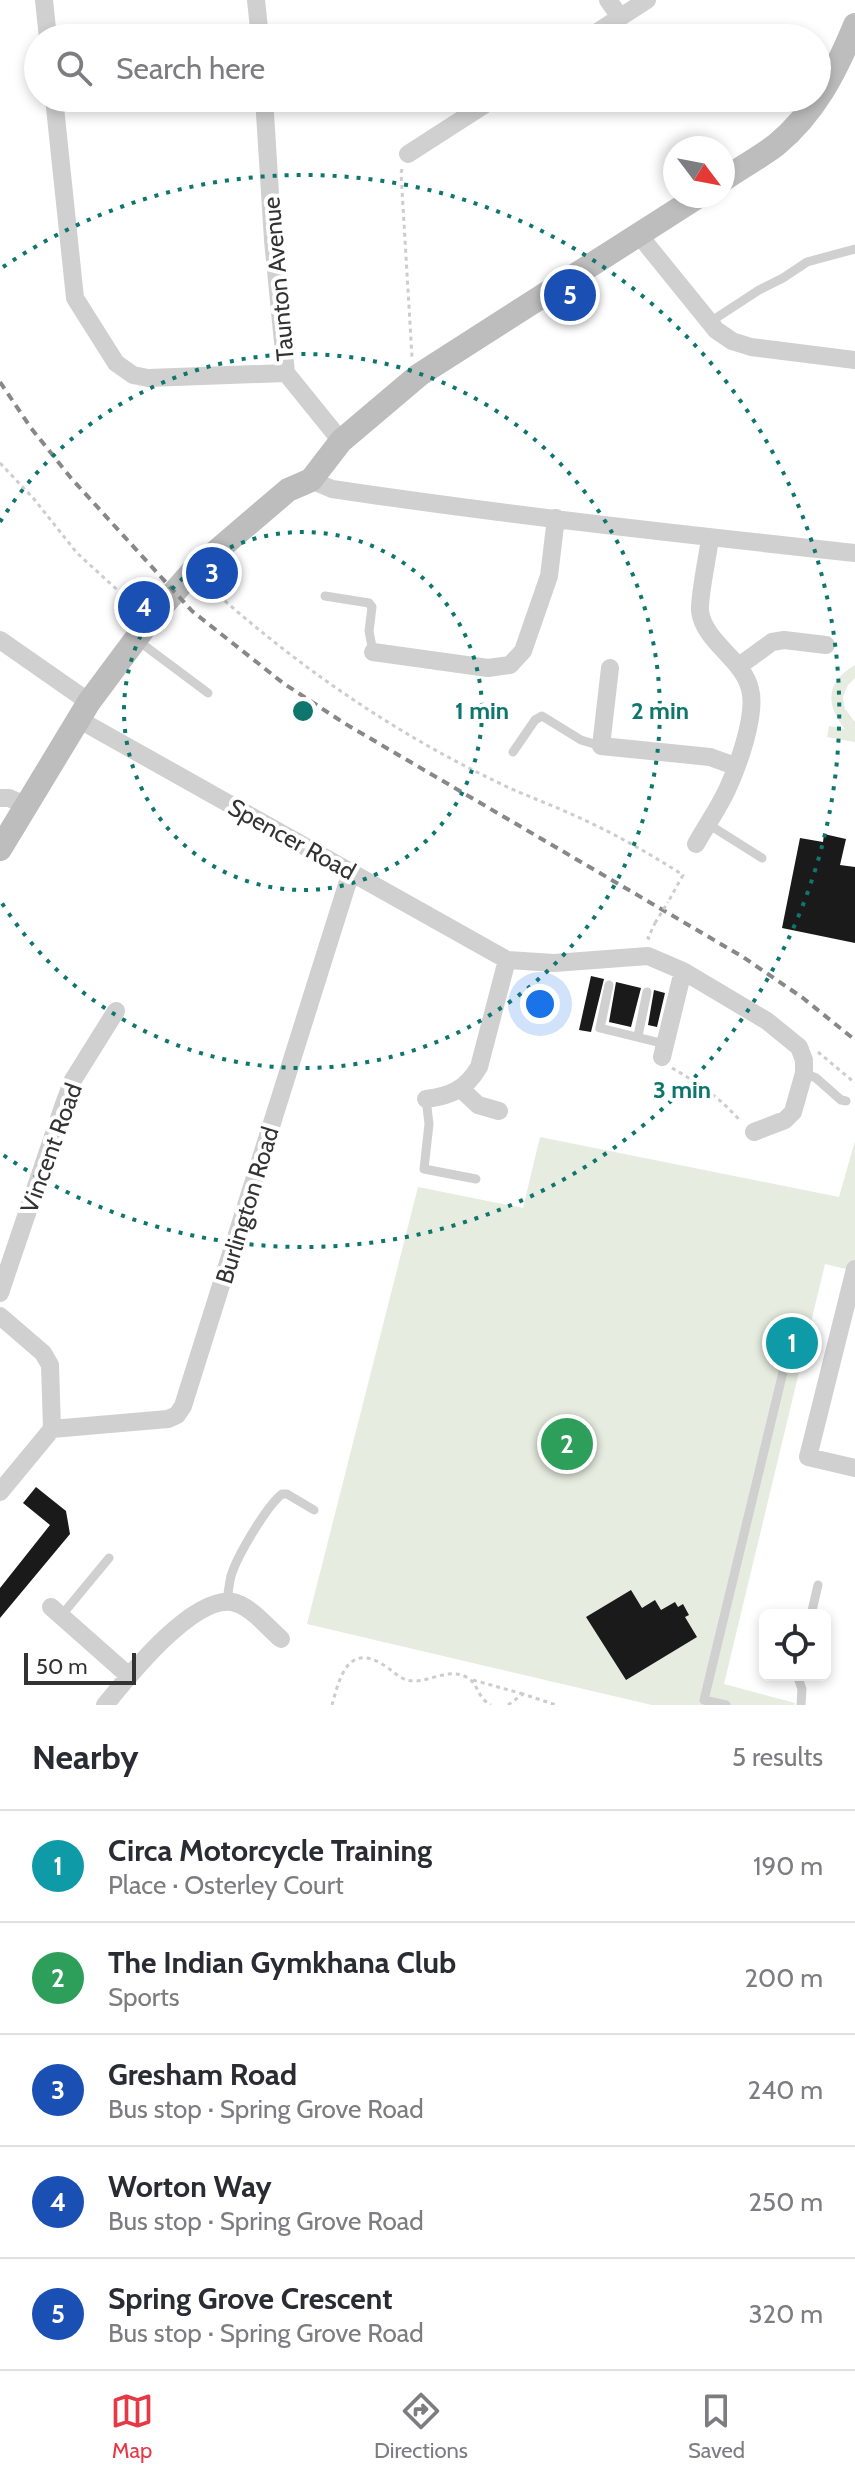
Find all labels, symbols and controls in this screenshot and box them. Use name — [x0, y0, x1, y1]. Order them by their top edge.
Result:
search box — [24, 24, 831, 112]
icon: search — [52, 46, 96, 90]
text: Search here — [116, 50, 265, 87]
north arrow — [663, 136, 735, 208]
street label: Taunton Avenue — [256, 196, 300, 362]
pin: 5 — [544, 265, 596, 325]
pin: 3 — [186, 543, 238, 603]
pin: 4 — [118, 577, 170, 637]
text: 1 min — [455, 696, 509, 725]
text: 2 min — [631, 696, 689, 725]
centre of rings — [289, 697, 317, 725]
street label: Spencer Road — [223, 792, 361, 886]
your location — [520, 984, 560, 1024]
text: 3 min — [653, 1075, 711, 1104]
street label: Vincent Road — [14, 1079, 88, 1217]
street label: Burlington Road — [209, 1123, 285, 1287]
pin: 1 — [766, 1313, 818, 1373]
pin: 2 — [541, 1414, 593, 1474]
map controls — [759, 1609, 831, 1681]
button: locate — [759, 1609, 831, 1681]
scale bar — [24, 1649, 136, 1685]
text: 50 m — [36, 1653, 88, 1680]
text: Nearby — [32, 1736, 139, 1778]
text: 5 results — [732, 1741, 823, 1773]
text: Circa Motorcycle Training — [108, 1832, 432, 1869]
text: 1 — [53, 1850, 63, 1882]
text: 190 m — [753, 1850, 823, 1882]
text: Place · Osterley Court — [108, 1869, 344, 1901]
text: The Indian Gymkhana Club — [108, 1944, 456, 1981]
text: 2 — [51, 1962, 65, 1994]
text: 200 m — [744, 1962, 823, 1994]
text: Sports — [108, 1981, 180, 2013]
text: Gresham Road — [108, 2056, 297, 2093]
text: 3 — [51, 2074, 65, 2106]
text: 240 m — [748, 2074, 823, 2106]
text: Bus stop · Spring Grove Road — [108, 2093, 424, 2125]
text: Worton Way — [108, 2168, 272, 2205]
text: 4 — [50, 2186, 66, 2218]
text: 250 m — [749, 2186, 823, 2218]
text: Bus stop · Spring Grove Road — [108, 2205, 424, 2237]
text: Spring Grove Crescent — [108, 2280, 393, 2317]
text: 5 — [51, 2298, 65, 2330]
text: 320 m — [749, 2298, 823, 2330]
text: Bus stop · Spring Grove Road — [108, 2317, 424, 2349]
tab: Map — [110, 2389, 154, 2464]
tab: Directions — [374, 2389, 468, 2464]
tab: Saved — [688, 2389, 745, 2464]

